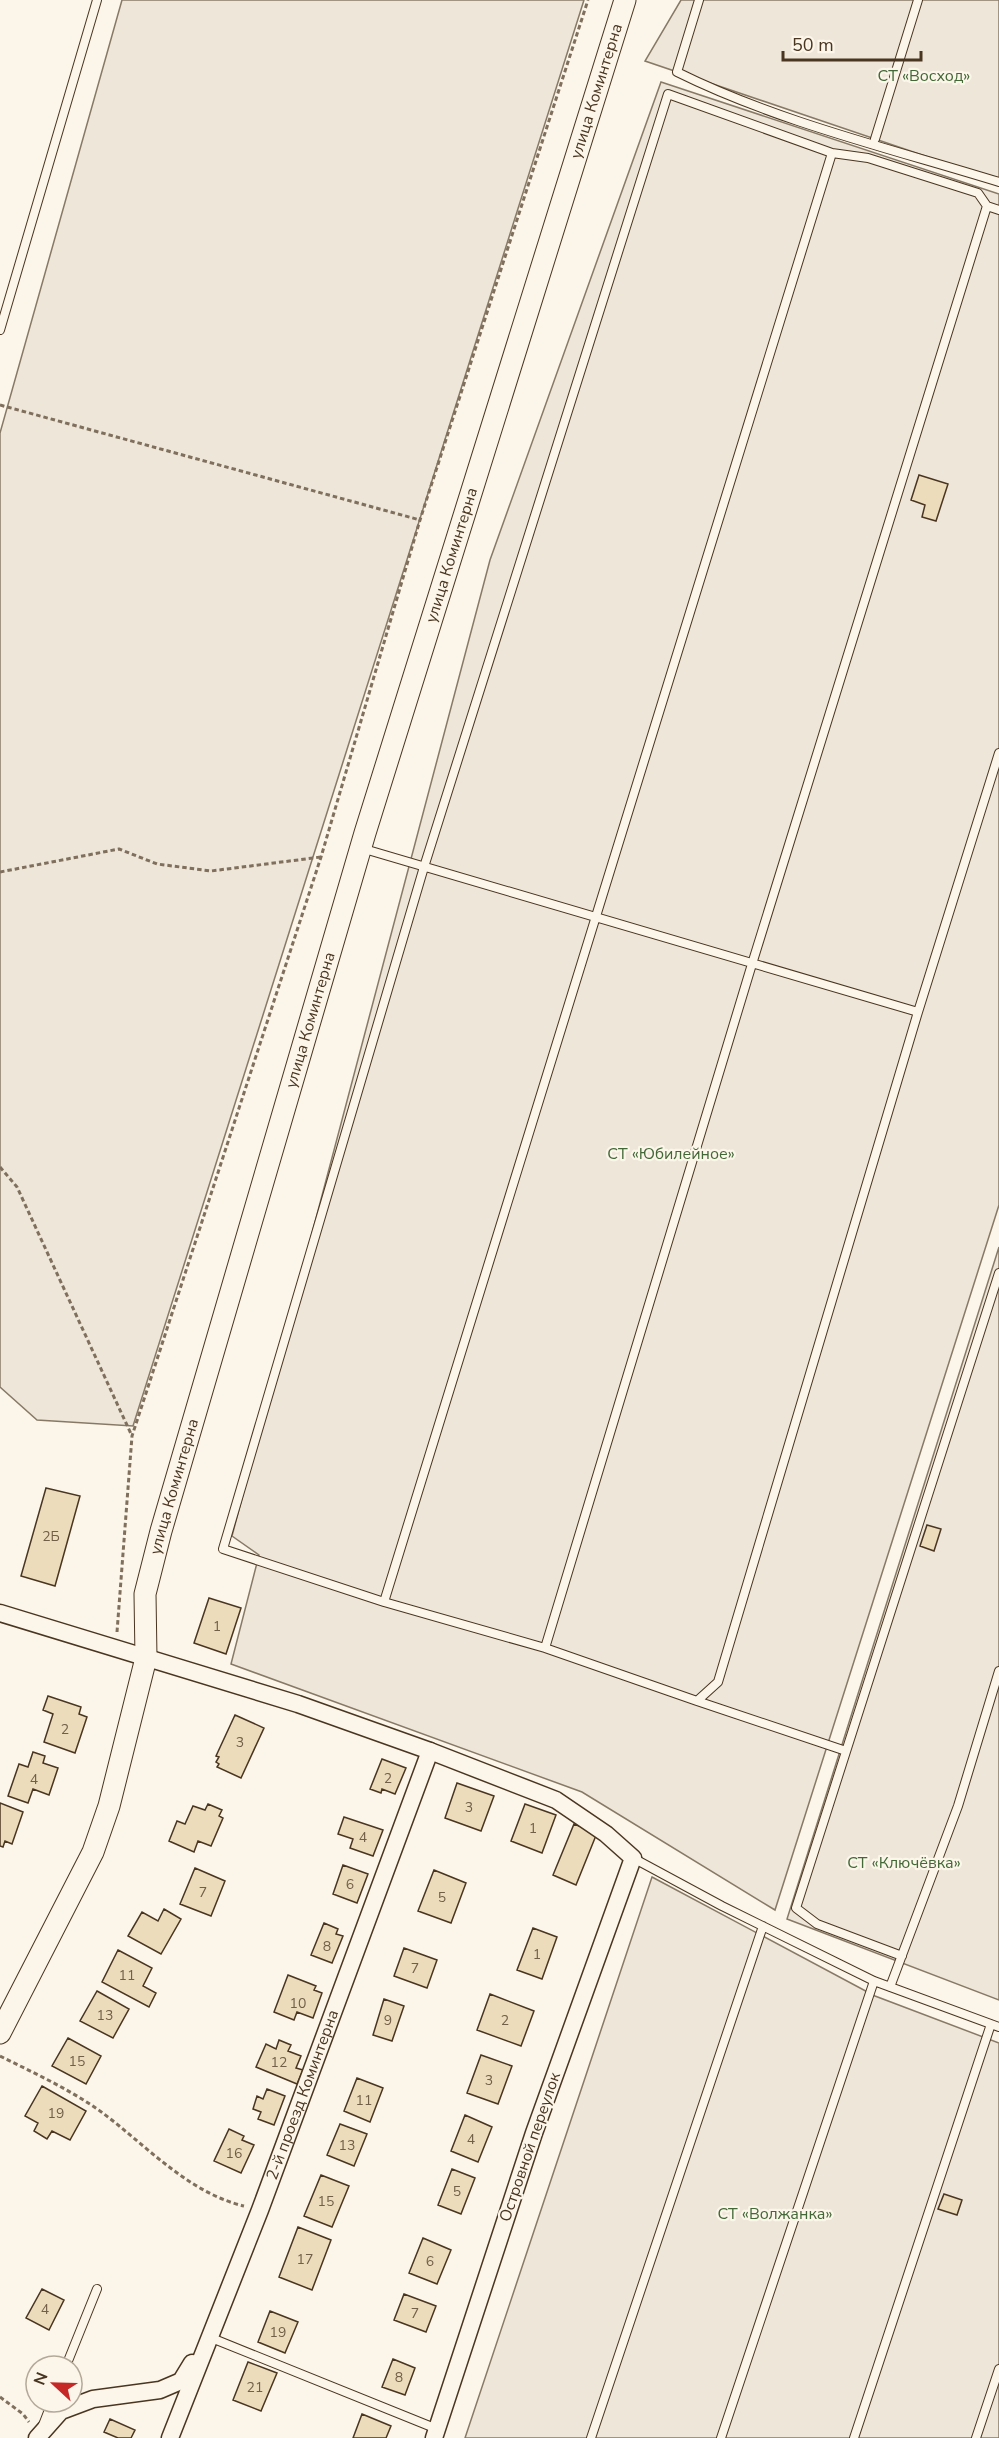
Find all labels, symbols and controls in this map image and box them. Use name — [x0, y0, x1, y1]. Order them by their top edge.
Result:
street label: улица Коминтерна — [565, 21, 628, 162]
scale bar — [783, 24, 921, 62]
text: 50 m — [792, 33, 834, 57]
park label: СТ «Восход» — [878, 65, 970, 87]
street label: улица Коминтерна — [420, 485, 483, 626]
street label: улица Коминтерна — [280, 950, 341, 1091]
park label: СТ «Юбилейное» — [607, 1143, 735, 1165]
street label: улица Коминтерна — [144, 1416, 204, 1557]
house number: 2Б — [42, 1527, 60, 1546]
house number: 1 — [213, 1617, 221, 1636]
house number: 2 — [61, 1720, 69, 1739]
house number: 3 — [236, 1733, 244, 1752]
house number: 2 — [384, 1769, 392, 1788]
house number: 4 — [30, 1770, 38, 1789]
house number: 3 — [465, 1798, 473, 1817]
house number: 1 — [529, 1819, 537, 1838]
house number: 4 — [359, 1828, 367, 1847]
park label: СТ «Ключёвка» — [847, 1852, 961, 1874]
house number: 6 — [346, 1875, 354, 1894]
house number: 7 — [199, 1883, 207, 1902]
house number: 5 — [438, 1888, 446, 1907]
house number: 8 — [323, 1937, 331, 1956]
house number: 1 — [533, 1945, 541, 1964]
house number: 7 — [411, 1959, 419, 1978]
house number: 11 — [119, 1966, 135, 1985]
house number: 10 — [290, 1994, 306, 2013]
house number: 13 — [97, 2006, 113, 2025]
street label: 2-й проезд Коминтерна — [261, 2007, 344, 2183]
house number: 9 — [384, 2011, 392, 2030]
house number: 2 — [501, 2011, 509, 2030]
house number: 15 — [69, 2052, 85, 2071]
house number: 12 — [271, 2053, 287, 2072]
street label: Островной переулок — [494, 2069, 566, 2225]
house number: 3 — [485, 2071, 493, 2090]
house number: 11 — [356, 2091, 372, 2110]
house number: 19 — [48, 2104, 64, 2123]
house number: 4 — [467, 2130, 475, 2149]
house number: 13 — [339, 2136, 355, 2155]
house number: 16 — [226, 2144, 242, 2163]
house number: 5 — [453, 2182, 461, 2201]
house number: 15 — [318, 2192, 334, 2211]
park label: СТ «Волжанка» — [718, 2203, 832, 2225]
house number: 17 — [297, 2250, 313, 2269]
house number: 6 — [426, 2252, 434, 2271]
house number: 4 — [41, 2300, 49, 2319]
house number: 7 — [411, 2304, 419, 2323]
house number: 19 — [270, 2323, 286, 2342]
north arrow — [24, 2354, 84, 2414]
house number: 8 — [395, 2368, 403, 2387]
text: N — [29, 2369, 53, 2388]
house number: 21 — [247, 2378, 263, 2397]

